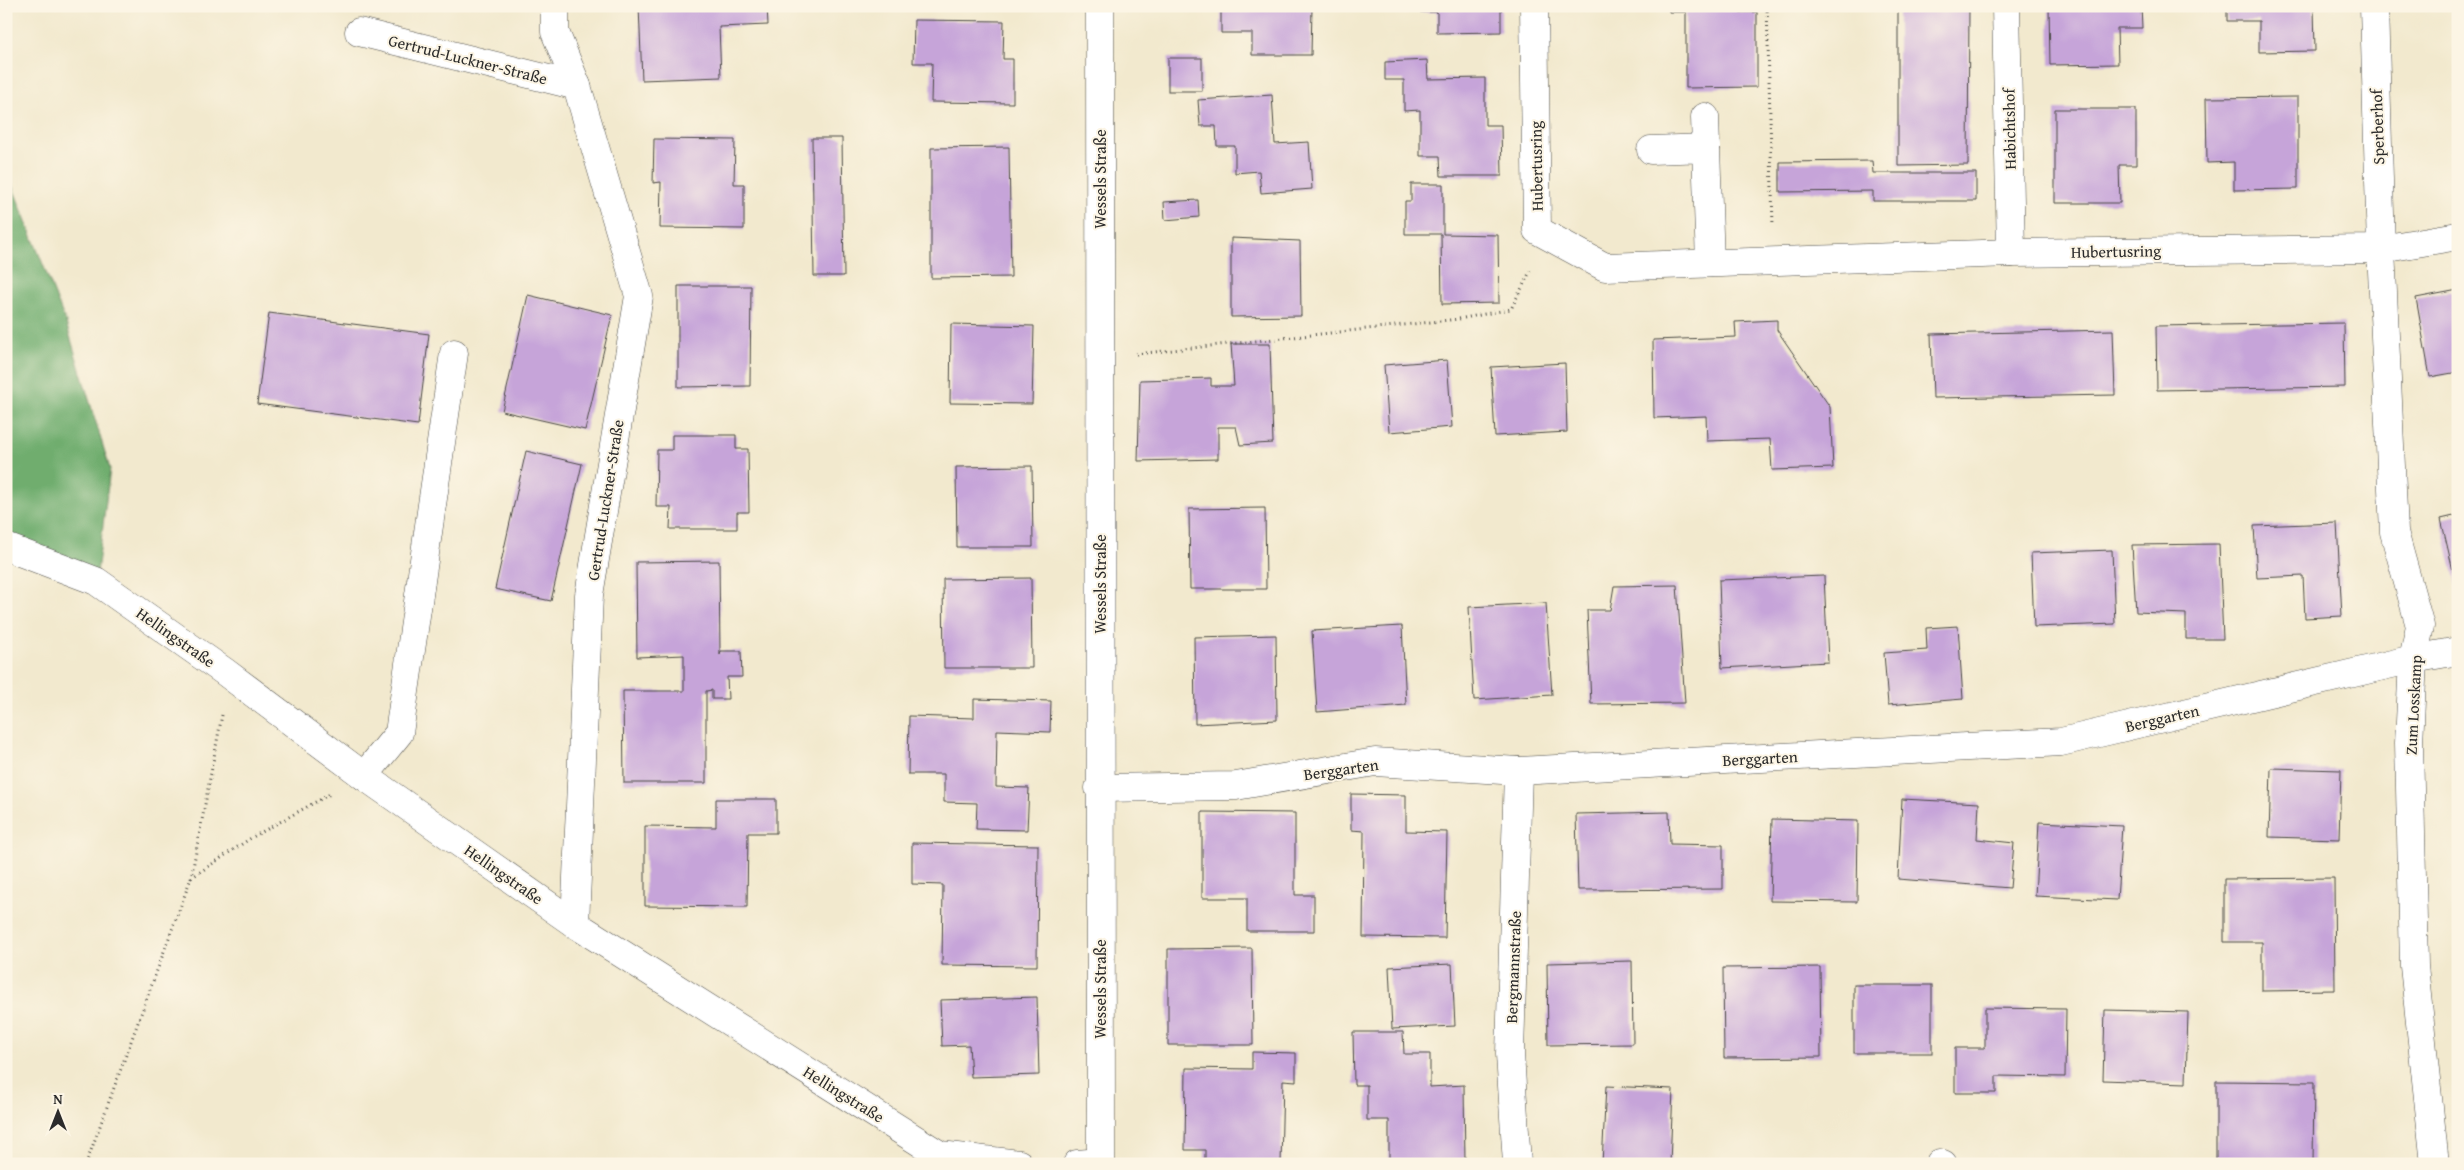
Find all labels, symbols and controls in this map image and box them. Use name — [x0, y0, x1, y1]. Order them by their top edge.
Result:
street label: Gertrud-Luckner-Straße — [386, 28, 550, 90]
street label: Habichtshof — [1996, 86, 2022, 170]
street label: Sperberhof — [2364, 87, 2390, 165]
street label: Hubertusring — [1523, 121, 1549, 211]
street label: Wessels Straße — [1088, 129, 1112, 229]
street label: Hubertusring — [2071, 238, 2161, 264]
street label: Gertrud-Luckner-Straße — [580, 418, 630, 582]
street label: Wessels Straße — [1088, 534, 1112, 634]
street label: Hellingstraße — [132, 601, 220, 673]
street label: Zum Losskamp — [2398, 654, 2428, 755]
street label: Berggarten — [2123, 698, 2201, 738]
street label: Berggarten — [1722, 744, 1798, 772]
street label: Berggarten — [1302, 752, 1380, 786]
street label: Hellingstraße — [460, 838, 548, 910]
street label: Bergmannstraße — [1499, 910, 1527, 1024]
street label: Wessels Straße — [1088, 939, 1112, 1039]
street label: Hellingstraße — [799, 1060, 889, 1128]
north arrow — [32, 1088, 82, 1138]
text: N — [53, 1089, 63, 1109]

